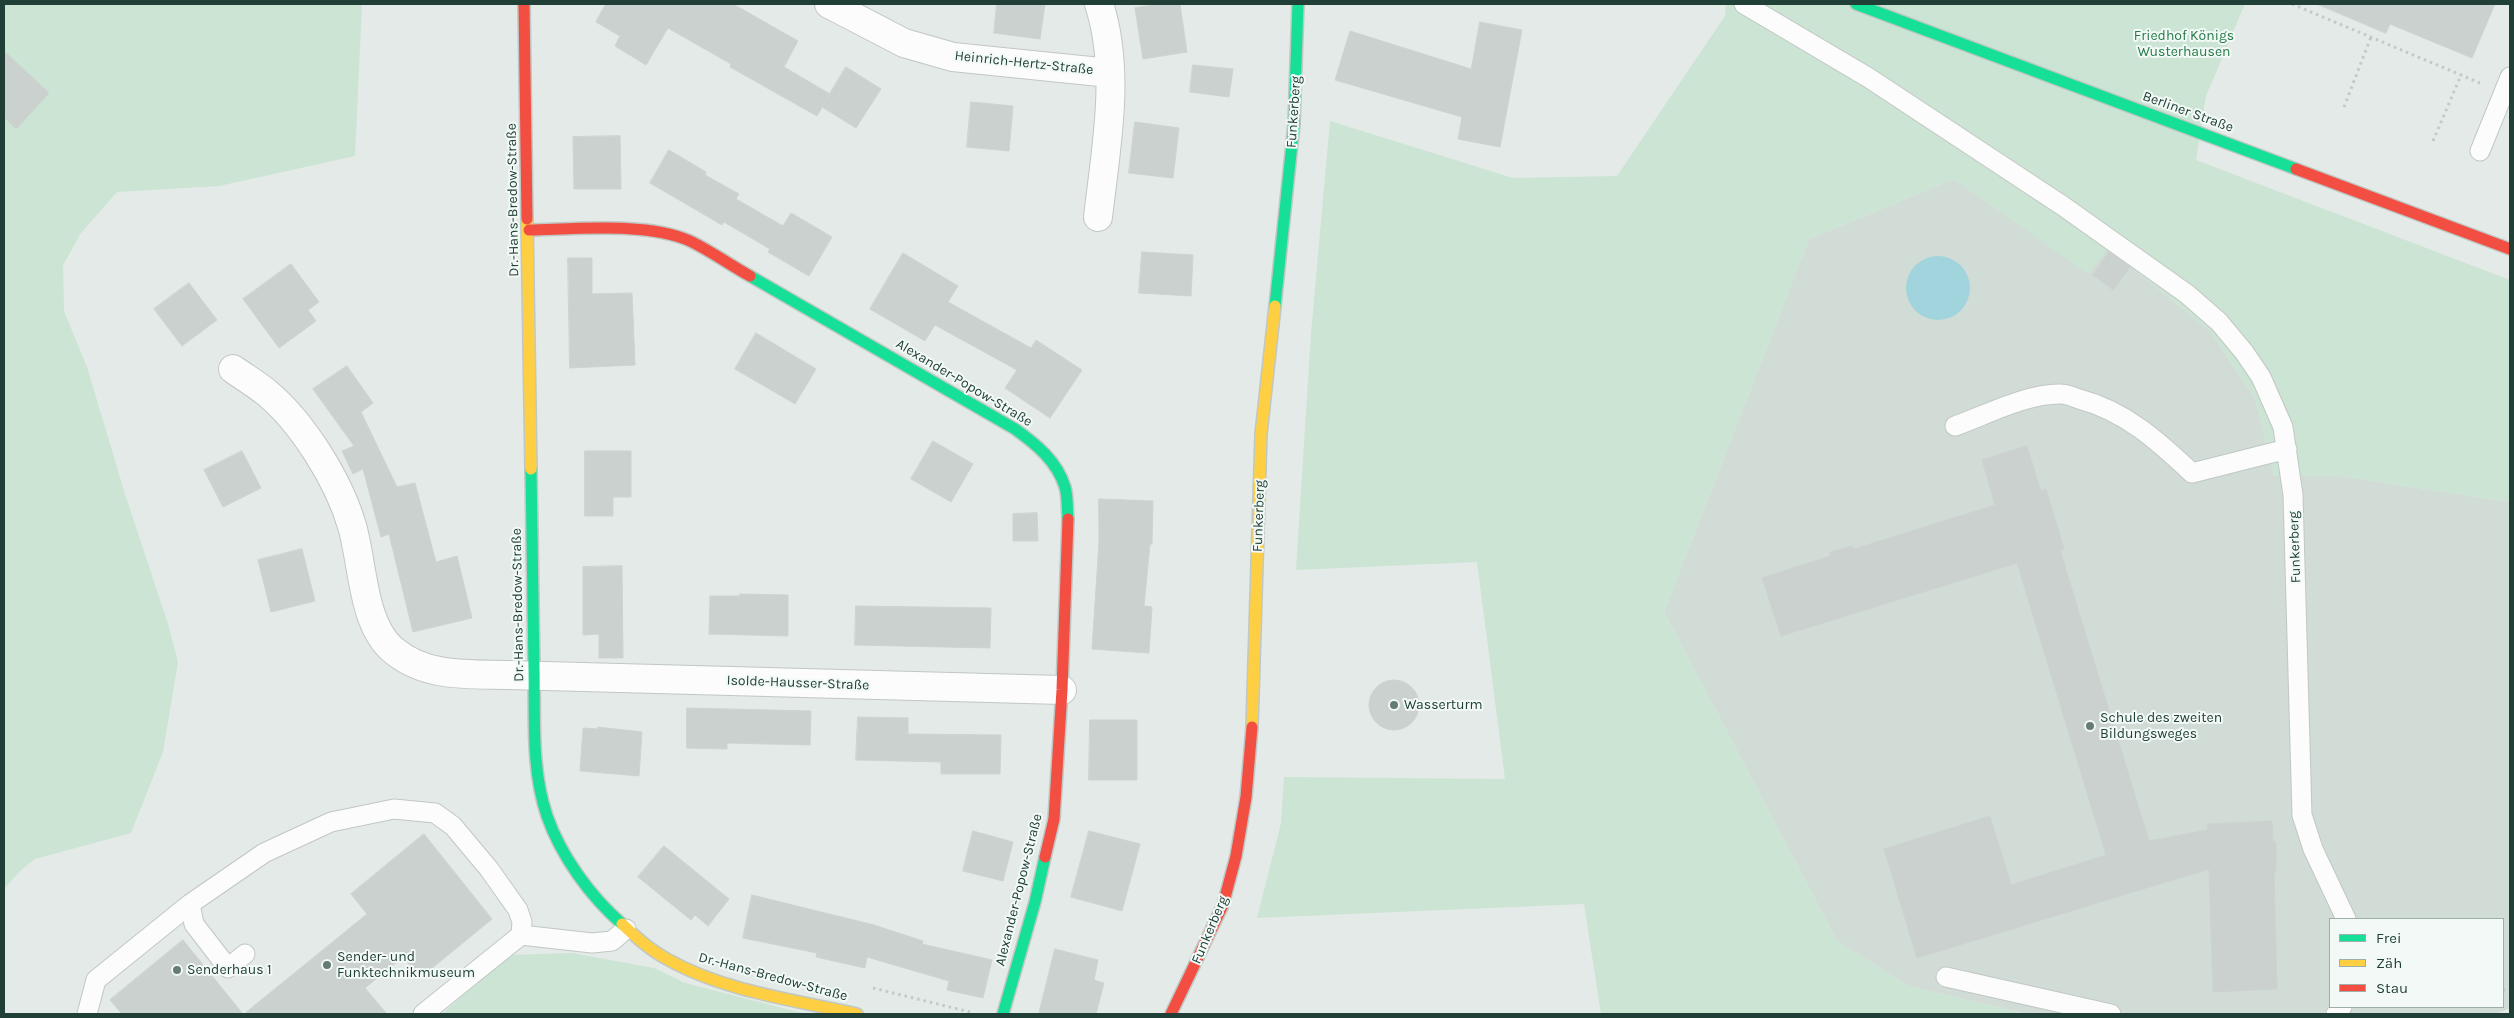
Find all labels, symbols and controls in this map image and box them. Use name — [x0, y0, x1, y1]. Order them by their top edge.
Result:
park label: Friedhof Königs Wusterhausen — [2134, 28, 2234, 60]
street label: Heinrich-Hertz-Straße — [954, 47, 1094, 79]
street label: Funkerberg — [1283, 75, 1305, 149]
street label: Berliner Straße — [2140, 88, 2236, 136]
street label: Dr.-Hans-Bredow-Straße — [503, 123, 523, 277]
street label: Alexander-Popow-Straße — [893, 336, 1035, 430]
street label: Funkerberg — [1249, 480, 1269, 552]
street label: Funkerberg — [2285, 511, 2305, 583]
street label: Dr.-Hans-Bredow-Straße — [508, 528, 528, 682]
street label: Isolde-Hausser-Straße — [726, 672, 870, 694]
place label: Wasserturm — [1404, 697, 1483, 713]
marker: Wasserturm — [1388, 699, 1400, 711]
place label: Schule des zweiten Bildungsweges — [2100, 710, 2222, 742]
marker: Schule des zweiten Bildungsweges — [2084, 720, 2096, 732]
street label: Alexander-Popow-Straße — [992, 812, 1046, 968]
street label: Funkerberg — [1188, 893, 1232, 967]
legend — [2329, 918, 2504, 1008]
text: Frei — [2376, 929, 2401, 947]
place label: Sender- und Funktechnikmuseum — [337, 949, 475, 982]
street label: Dr.-Hans-Bredow-Straße — [697, 949, 849, 1005]
text: Zäh — [2376, 954, 2402, 972]
marker: Sender- und Funktechnikmuseum — [321, 959, 333, 971]
place label: Senderhaus 1 — [187, 962, 272, 978]
marker: Senderhaus 1 — [171, 964, 183, 976]
text: Stau — [2376, 979, 2408, 997]

